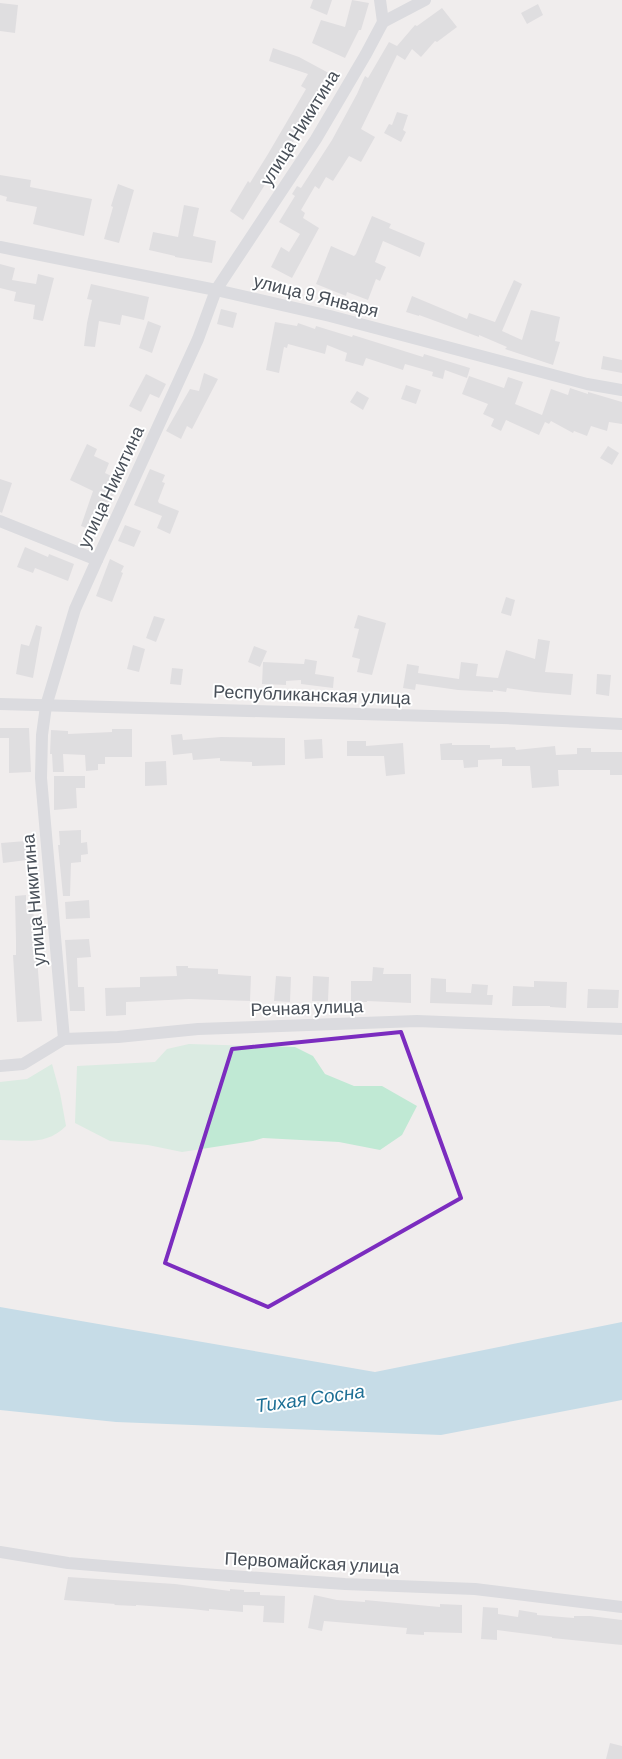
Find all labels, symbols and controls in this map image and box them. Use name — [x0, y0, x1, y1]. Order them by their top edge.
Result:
street label: улица Никитина — [255, 65, 344, 189]
street label: улица 9 Января — [252, 269, 381, 321]
street label: улица Никитина — [72, 421, 148, 551]
street label: Республиканская улица — [213, 680, 412, 708]
street label: улица Никитина — [16, 832, 50, 967]
street label: Речная улица — [250, 994, 365, 1020]
water label: Тихая Сосна — [254, 1378, 366, 1417]
street label: Первомайская улица — [224, 1546, 401, 1578]

